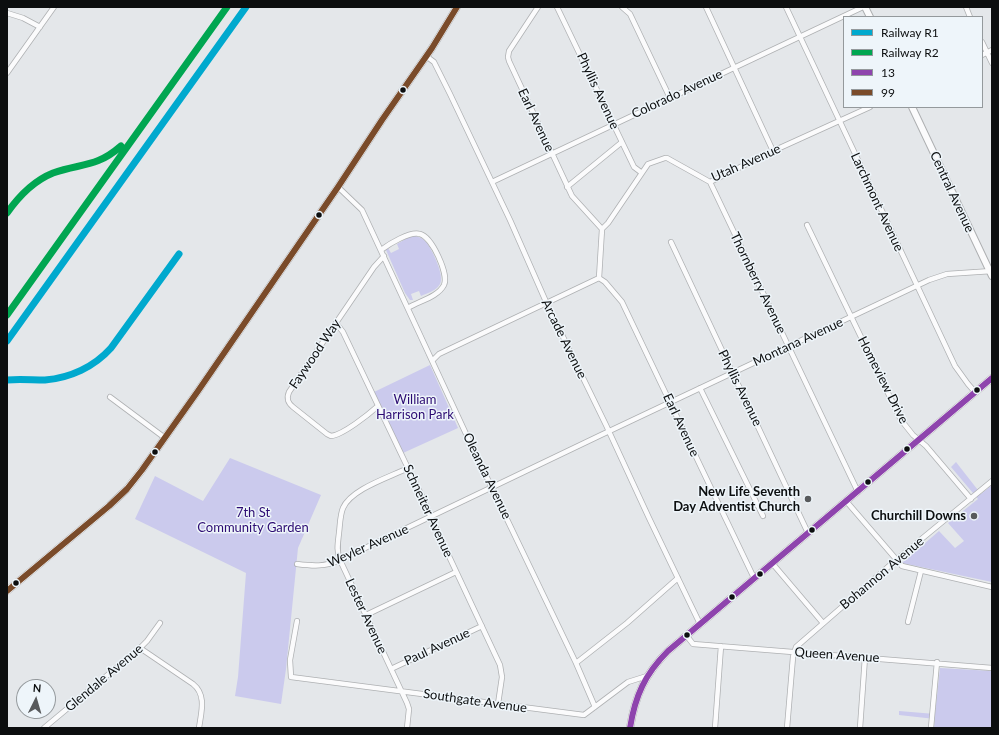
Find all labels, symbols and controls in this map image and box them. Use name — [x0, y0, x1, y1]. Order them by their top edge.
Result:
legend — [843, 16, 983, 108]
text: Railway R1 — [881, 25, 939, 40]
text: Railway R2 — [881, 45, 939, 60]
street label: Phyllis Avenue — [573, 50, 623, 132]
text: 13 — [881, 65, 895, 80]
street label: Colorado Avenue — [629, 66, 725, 122]
unlabelled marker — [398, 85, 408, 95]
text: 99 — [881, 85, 895, 100]
street label: Earl Avenue — [515, 86, 557, 154]
street label: Utah Avenue — [709, 141, 783, 185]
street label: Central Avenue — [926, 149, 978, 235]
street label: Larchmont Avenue — [847, 150, 907, 254]
unlabelled marker — [314, 210, 324, 220]
street label: Thornberry Avenue — [727, 230, 789, 336]
street label: Arcade Avenue — [538, 297, 590, 381]
street label: Montana Avenue — [750, 314, 846, 370]
street label: Faywood Way — [286, 316, 344, 392]
street label: Homeview Drive — [854, 334, 912, 426]
street label: Phyllis Avenue — [715, 347, 765, 429]
unlabelled marker — [972, 385, 982, 395]
street label: Earl Avenue — [660, 391, 702, 459]
park label: William Harrison Park — [376, 392, 454, 423]
street label: Oleanda Avenue — [459, 430, 515, 522]
unlabelled marker — [902, 444, 912, 454]
unlabelled marker — [150, 447, 160, 457]
street label: Schneiter Avenue — [400, 462, 456, 560]
unlabelled marker — [863, 477, 873, 487]
place label: New Life Seventh Day Adventist Church — [673, 484, 800, 515]
marker: New Life Seventh Day Adventist Church — [803, 494, 813, 504]
park label: 7th St Community Garden — [197, 505, 309, 536]
place label: Churchill Downs — [871, 508, 966, 524]
marker: Churchill Downs — [969, 511, 979, 521]
street label: Weyler Avenue — [325, 521, 411, 571]
unlabelled marker — [807, 525, 817, 535]
street label: Bohannon Avenue — [837, 533, 927, 613]
unlabelled marker — [755, 569, 765, 579]
street label: Lester Avenue — [342, 576, 390, 656]
unlabelled marker — [11, 578, 21, 588]
unlabelled marker — [727, 592, 737, 602]
street label: Paul Avenue — [402, 625, 472, 669]
unlabelled marker — [682, 630, 692, 640]
street label: Glendale Avenue — [62, 641, 146, 715]
street label: Queen Avenue — [794, 644, 880, 666]
north arrow — [16, 679, 56, 719]
text: N — [32, 681, 42, 694]
street label: Southgate Avenue — [422, 686, 528, 716]

